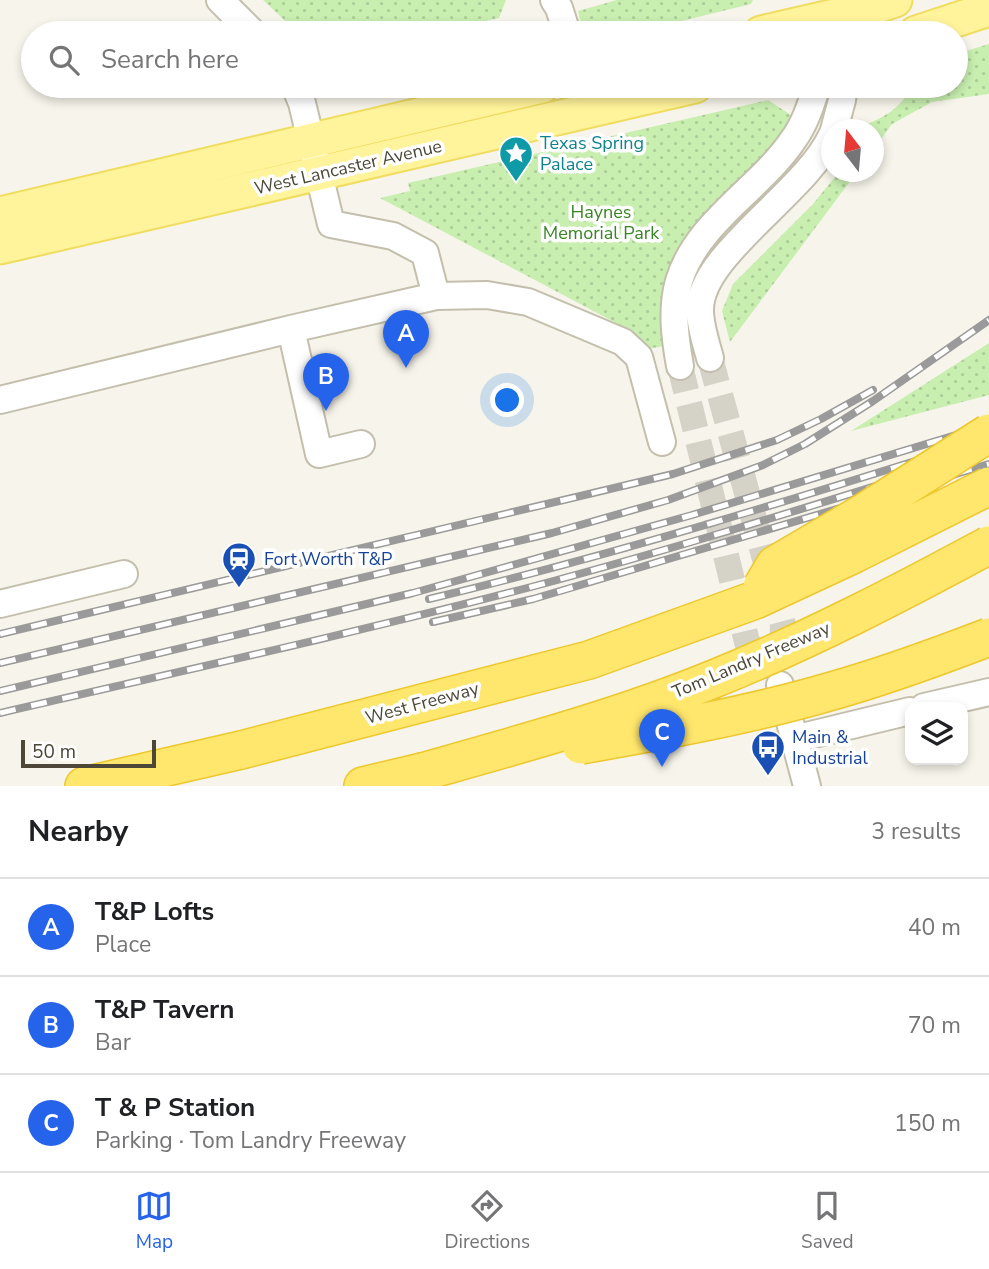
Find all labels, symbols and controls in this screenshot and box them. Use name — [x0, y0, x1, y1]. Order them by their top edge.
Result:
search box — [21, 21, 968, 98]
icon: search — [45, 41, 83, 79]
text: Search here — [101, 42, 239, 77]
north arrow — [821, 119, 884, 182]
place label: Texas Spring Palace — [540, 131, 644, 176]
street label: West Lancaster Avenue — [252, 134, 444, 200]
place icon: Texas Spring Palace — [497, 134, 535, 183]
park label: Haynes Memorial Park — [543, 200, 660, 245]
pin: A — [383, 310, 429, 368]
pin: B — [303, 353, 349, 411]
your location — [490, 383, 524, 417]
station icon: Fort Worth T&P — [220, 540, 258, 589]
place label: Fort Worth T&P — [264, 547, 392, 571]
street label: Tom Landry Freeway — [668, 616, 834, 704]
street label: West Freeway — [363, 676, 482, 730]
map controls — [905, 702, 968, 765]
button: layers — [905, 702, 968, 765]
pin: C — [639, 709, 685, 767]
place label: Main & Industrial — [792, 725, 868, 770]
bus stop icon: Main & Industrial — [749, 728, 787, 777]
scale bar — [21, 737, 156, 769]
text: 50 m — [32, 739, 76, 765]
text: Nearby — [28, 811, 128, 852]
text: 3 results — [871, 816, 961, 847]
text: T&P Lofts — [95, 894, 214, 929]
text: A — [42, 912, 60, 943]
text: 40 m — [908, 912, 961, 943]
text: Place — [95, 929, 151, 960]
text: T&P Tavern — [95, 992, 235, 1027]
text: B — [43, 1010, 59, 1041]
text: 70 m — [908, 1010, 961, 1041]
text: Bar — [95, 1027, 131, 1058]
text: T & P Station — [95, 1090, 255, 1125]
text: C — [43, 1108, 59, 1139]
text: 150 m — [894, 1108, 961, 1139]
text: Parking · Tom Landry Freeway — [95, 1125, 406, 1156]
tab: Map — [135, 1187, 173, 1255]
tab: Directions — [444, 1187, 530, 1255]
tab: Saved — [801, 1187, 854, 1255]

